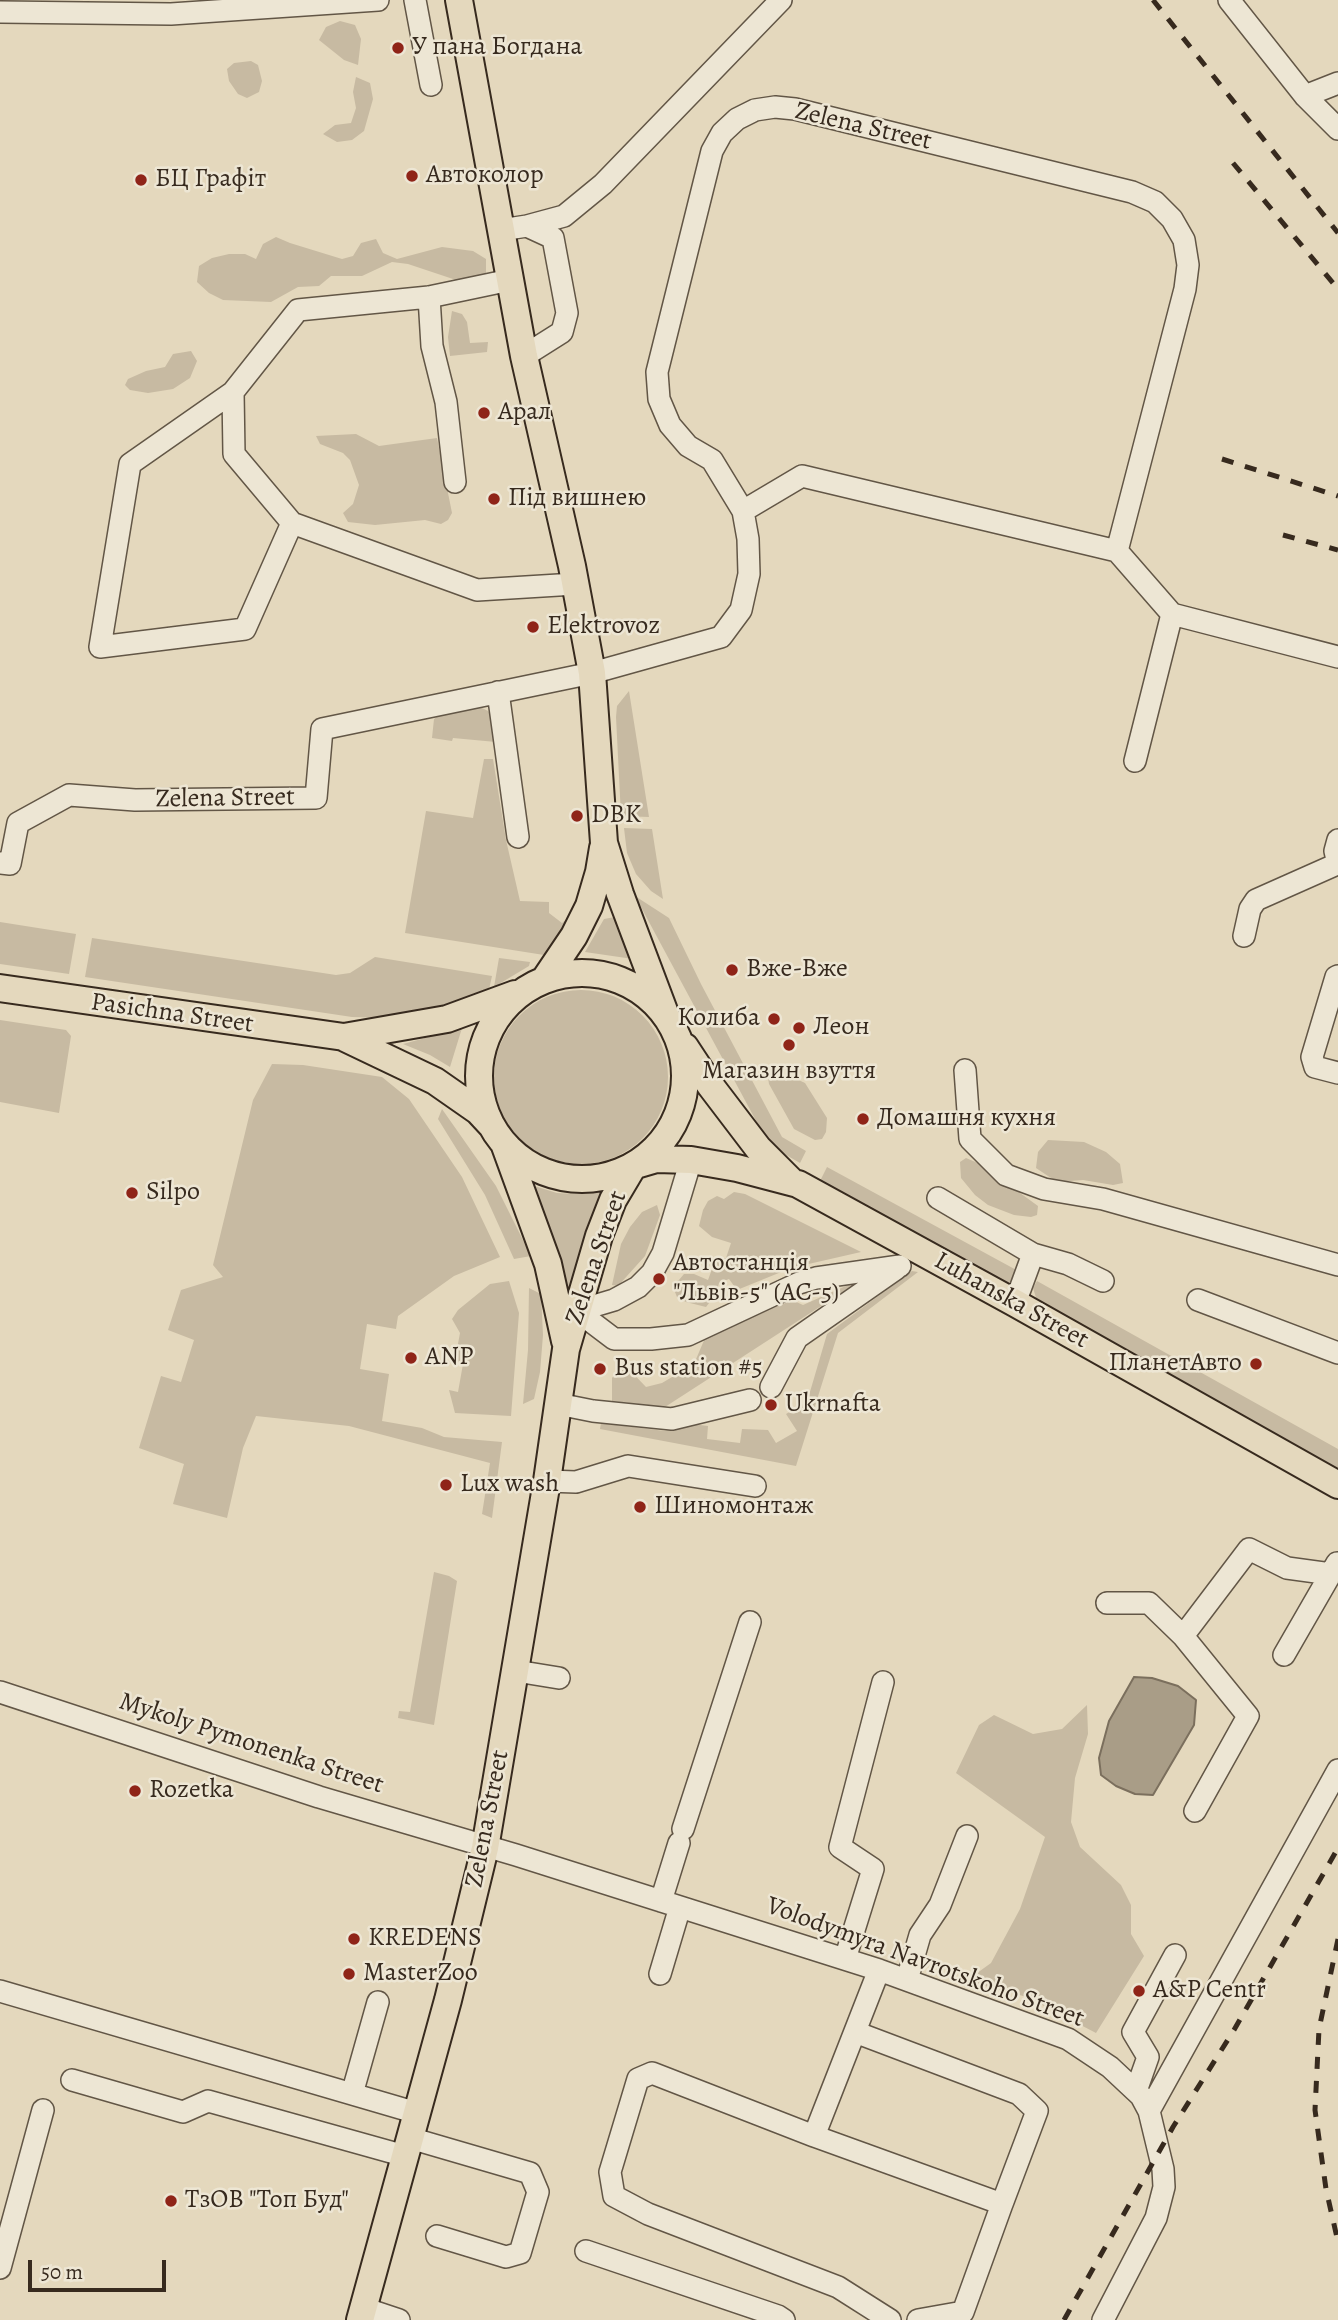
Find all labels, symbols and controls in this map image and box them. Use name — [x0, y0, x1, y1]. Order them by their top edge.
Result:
place label: У пана Богдана — [412, 32, 583, 64]
marker: У пана Богдана — [390, 40, 406, 56]
street label: Zelena Street — [792, 96, 934, 158]
place label: Автоколор — [426, 160, 544, 192]
place label: БЦ Графіт — [155, 164, 266, 196]
marker: Автоколор — [404, 168, 420, 184]
marker: БЦ Графіт — [133, 172, 149, 188]
place label: Арал — [498, 397, 551, 429]
marker: Арал — [476, 405, 492, 421]
place label: Під вишнею — [508, 483, 646, 515]
marker: Під вишнею — [486, 491, 502, 507]
place label: Elektrovoz — [547, 611, 660, 643]
marker: Elektrovoz — [525, 619, 541, 635]
street label: Zelena Street — [155, 782, 295, 816]
place label: DBK — [591, 800, 641, 832]
marker: DBK — [569, 808, 585, 824]
place label: Вже-Вже — [746, 954, 848, 986]
marker: Вже-Вже — [724, 962, 740, 978]
street label: Pasichna Street — [89, 987, 255, 1041]
place label: Колиба — [677, 1003, 760, 1035]
marker: Колиба — [766, 1011, 782, 1027]
place label: Леон — [813, 1012, 870, 1044]
marker: Леон — [791, 1020, 807, 1036]
marker: Магазин взуття — [781, 1037, 797, 1053]
place label: Магазин взуття — [702, 1056, 876, 1088]
place label: Домашня кухня — [877, 1103, 1056, 1135]
marker: Домашня кухня — [855, 1111, 871, 1127]
place label: Silpo — [146, 1177, 200, 1209]
marker: Silpo — [124, 1185, 140, 1201]
street label: Zelena Street — [560, 1187, 634, 1329]
street label: Luhanska Street — [928, 1246, 1094, 1356]
place label: Автостанція "Львів-5" (АС-5) — [673, 1248, 839, 1310]
marker: Автостанція "Львів-5" (АС-5) — [651, 1271, 667, 1287]
place label: ANP — [425, 1342, 473, 1374]
place label: ПланетАвто — [1108, 1348, 1242, 1380]
marker: ANP — [403, 1350, 419, 1366]
place label: Bus station #5 — [614, 1353, 763, 1385]
marker: ПланетАвто — [1248, 1356, 1264, 1372]
marker: Bus station #5 — [592, 1361, 608, 1377]
place label: Ukrnafta — [785, 1389, 881, 1421]
marker: Ukrnafta — [763, 1397, 779, 1413]
place label: Lux wash — [460, 1469, 559, 1501]
marker: Lux wash — [438, 1477, 454, 1493]
place label: Шиномонтаж — [654, 1491, 814, 1523]
marker: Шиномонтаж — [632, 1499, 648, 1515]
street label: Mykoly Pymonenka Street — [115, 1687, 387, 1801]
street label: Zelena Street — [459, 1748, 517, 1890]
place label: Rozetka — [149, 1775, 234, 1807]
marker: Rozetka — [127, 1783, 143, 1799]
street label: Volodymyra Navrotskoho Street — [762, 1891, 1088, 2035]
place label: KREDENS — [368, 1923, 482, 1955]
marker: KREDENS — [346, 1931, 362, 1947]
place label: MasterZoo — [363, 1958, 478, 1990]
marker: MasterZoo — [341, 1966, 357, 1982]
place label: A&P Centr — [1153, 1975, 1266, 2007]
marker: A&P Centr — [1131, 1983, 1147, 1999]
place label: ТзОВ "Топ Буд" — [185, 2185, 349, 2217]
marker: ТзОВ "Топ Буд" — [163, 2193, 179, 2209]
scale bar — [32, 2246, 170, 2290]
text: 50 m — [41, 2258, 83, 2286]

